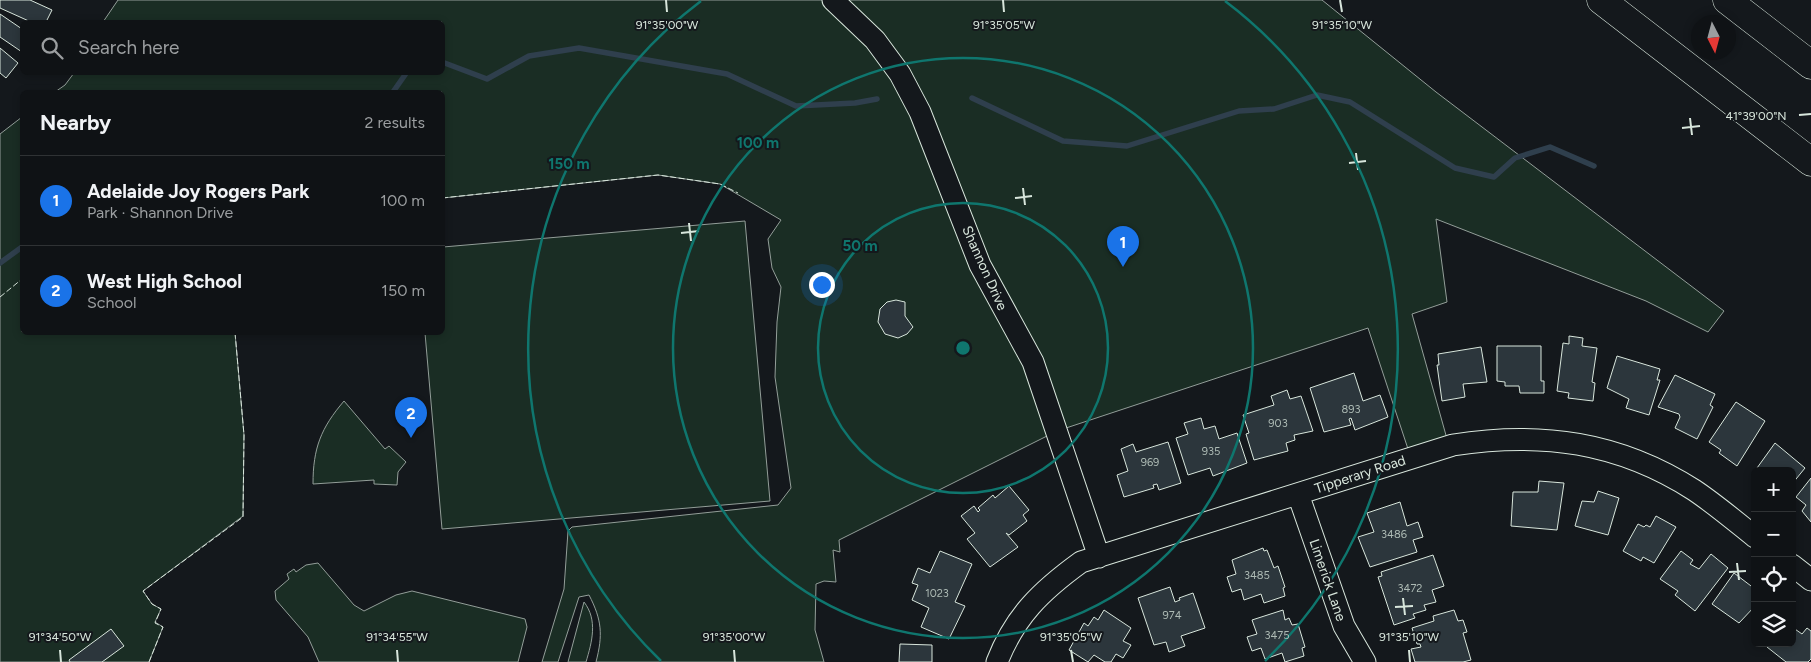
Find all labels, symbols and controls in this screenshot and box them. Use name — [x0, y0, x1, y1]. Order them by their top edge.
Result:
north arrow — [1691, 15, 1736, 60]
text: 91°35'00"W — [636, 18, 699, 32]
text: 91°35'05"W — [973, 18, 1035, 32]
text: 91°35'10"W — [1312, 18, 1372, 32]
search box — [20, 20, 445, 75]
icon: search — [38, 34, 66, 62]
text: Search here — [78, 36, 180, 59]
text: 41°39'00"N — [1725, 109, 1787, 123]
text: Nearby — [40, 110, 111, 135]
text: 2 results — [365, 113, 425, 132]
text: 100 m — [737, 134, 779, 152]
text: 150 m — [548, 155, 590, 173]
text: Adelaide Joy Rogers Park — [87, 180, 310, 203]
text: 1 — [53, 191, 59, 210]
text: 100 m — [380, 191, 425, 210]
text: Park · Shannon Drive — [87, 203, 233, 222]
street label: Shannon Drive — [958, 223, 1011, 314]
pin: 1 — [1107, 226, 1139, 267]
text: 50 m — [842, 237, 878, 255]
text: West High School — [87, 270, 242, 293]
your location — [809, 272, 835, 298]
text: 2 — [51, 281, 61, 300]
text: 150 m — [381, 281, 425, 300]
text: School — [87, 293, 137, 312]
centre of rings — [954, 339, 972, 357]
pin: 2 — [395, 397, 427, 438]
house number: 893 — [1342, 403, 1360, 416]
house number: 903 — [1268, 417, 1288, 430]
house number: 935 — [1202, 445, 1220, 458]
street label: Tipperary Road — [1312, 452, 1408, 497]
house number: 969 — [1141, 456, 1159, 469]
map controls — [1751, 467, 1796, 647]
button: + — [1751, 467, 1796, 512]
button: − — [1751, 512, 1796, 557]
house number: 3486 — [1381, 528, 1407, 541]
street label: Limerick Lane — [1306, 537, 1350, 624]
button: locate — [1751, 557, 1796, 602]
house number: 3485 — [1244, 569, 1270, 582]
house number: 3472 — [1398, 582, 1422, 595]
house number: 1023 — [925, 587, 949, 600]
button: layers — [1751, 602, 1796, 647]
house number: 974 — [1163, 609, 1182, 622]
house number: 3475 — [1264, 629, 1290, 642]
text: 91°34'50"W — [29, 630, 92, 644]
text: 91°34'55"W — [366, 630, 428, 644]
text: 91°35'00"W — [703, 630, 766, 644]
text: 91°35'05"W — [1040, 630, 1102, 644]
text: 91°35'10"W — [1379, 630, 1439, 644]

